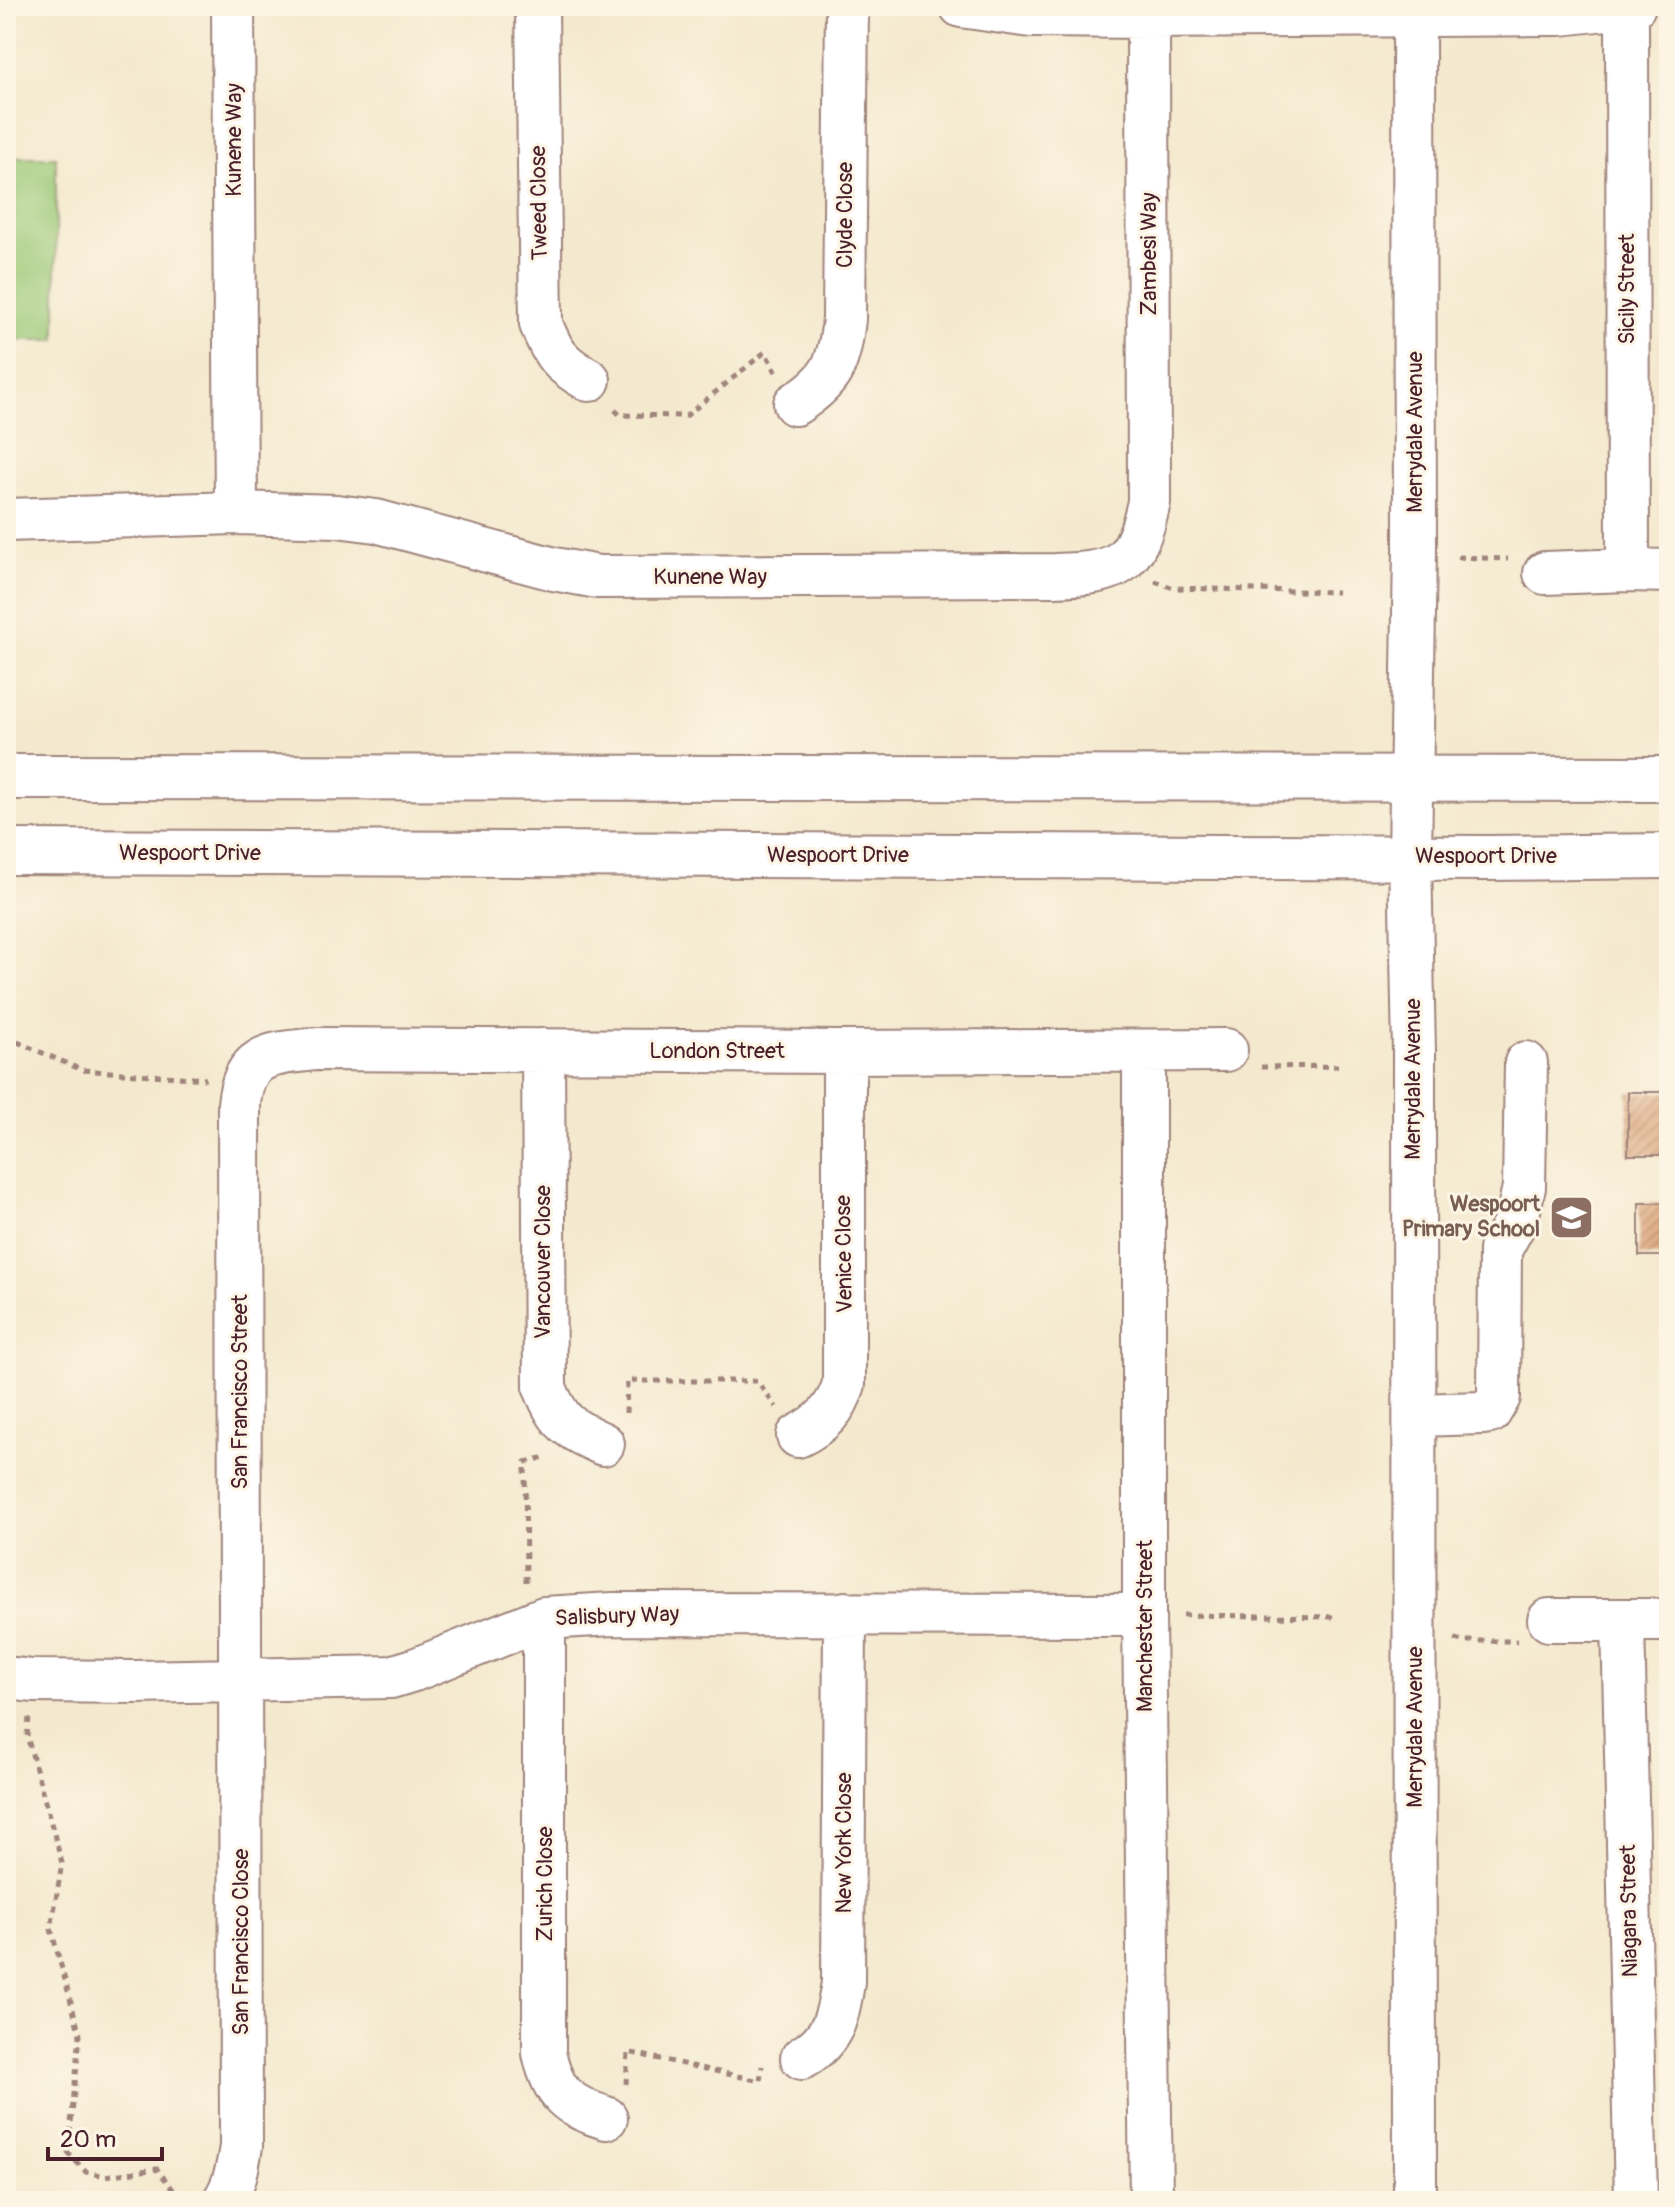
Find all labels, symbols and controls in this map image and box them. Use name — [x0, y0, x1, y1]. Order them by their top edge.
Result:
street label: Kunene Way — [220, 83, 248, 197]
street label: Tweed Close — [524, 145, 554, 261]
street label: Clyde Close — [831, 162, 859, 268]
street label: Zambesi Way — [1135, 192, 1163, 316]
street label: Sicily Street — [1613, 233, 1641, 344]
street label: Merrydale Avenue — [1401, 351, 1429, 513]
street label: Kunene Way — [653, 563, 767, 591]
street label: Wespoort Drive — [119, 839, 261, 867]
street label: Wespoort Drive — [767, 841, 909, 869]
street label: Wespoort Drive — [1415, 842, 1557, 870]
street label: Merrydale Avenue — [1399, 998, 1427, 1160]
street label: London Street — [649, 1037, 785, 1065]
street label: Vancouver Close — [529, 1185, 557, 1339]
place label: Wespoort Primary School — [1402, 1190, 1541, 1243]
school or university icon: Wespoort Primary School — [1547, 1193, 1595, 1241]
street label: Venice Close — [829, 1195, 859, 1313]
street label: San Francisco Street — [226, 1294, 254, 1490]
street label: Manchester Street — [1131, 1540, 1159, 1712]
street label: Salisbury Way — [554, 1600, 680, 1632]
street label: Merrydale Avenue — [1401, 1646, 1429, 1808]
street label: New York Close — [830, 1772, 858, 1914]
street label: Zurich Close — [531, 1826, 559, 1942]
street label: Niagara Street — [1614, 1844, 1644, 1978]
street label: San Francisco Close — [227, 1848, 255, 2035]
scale bar — [48, 2111, 162, 2161]
text: 20 m — [60, 2125, 116, 2154]

